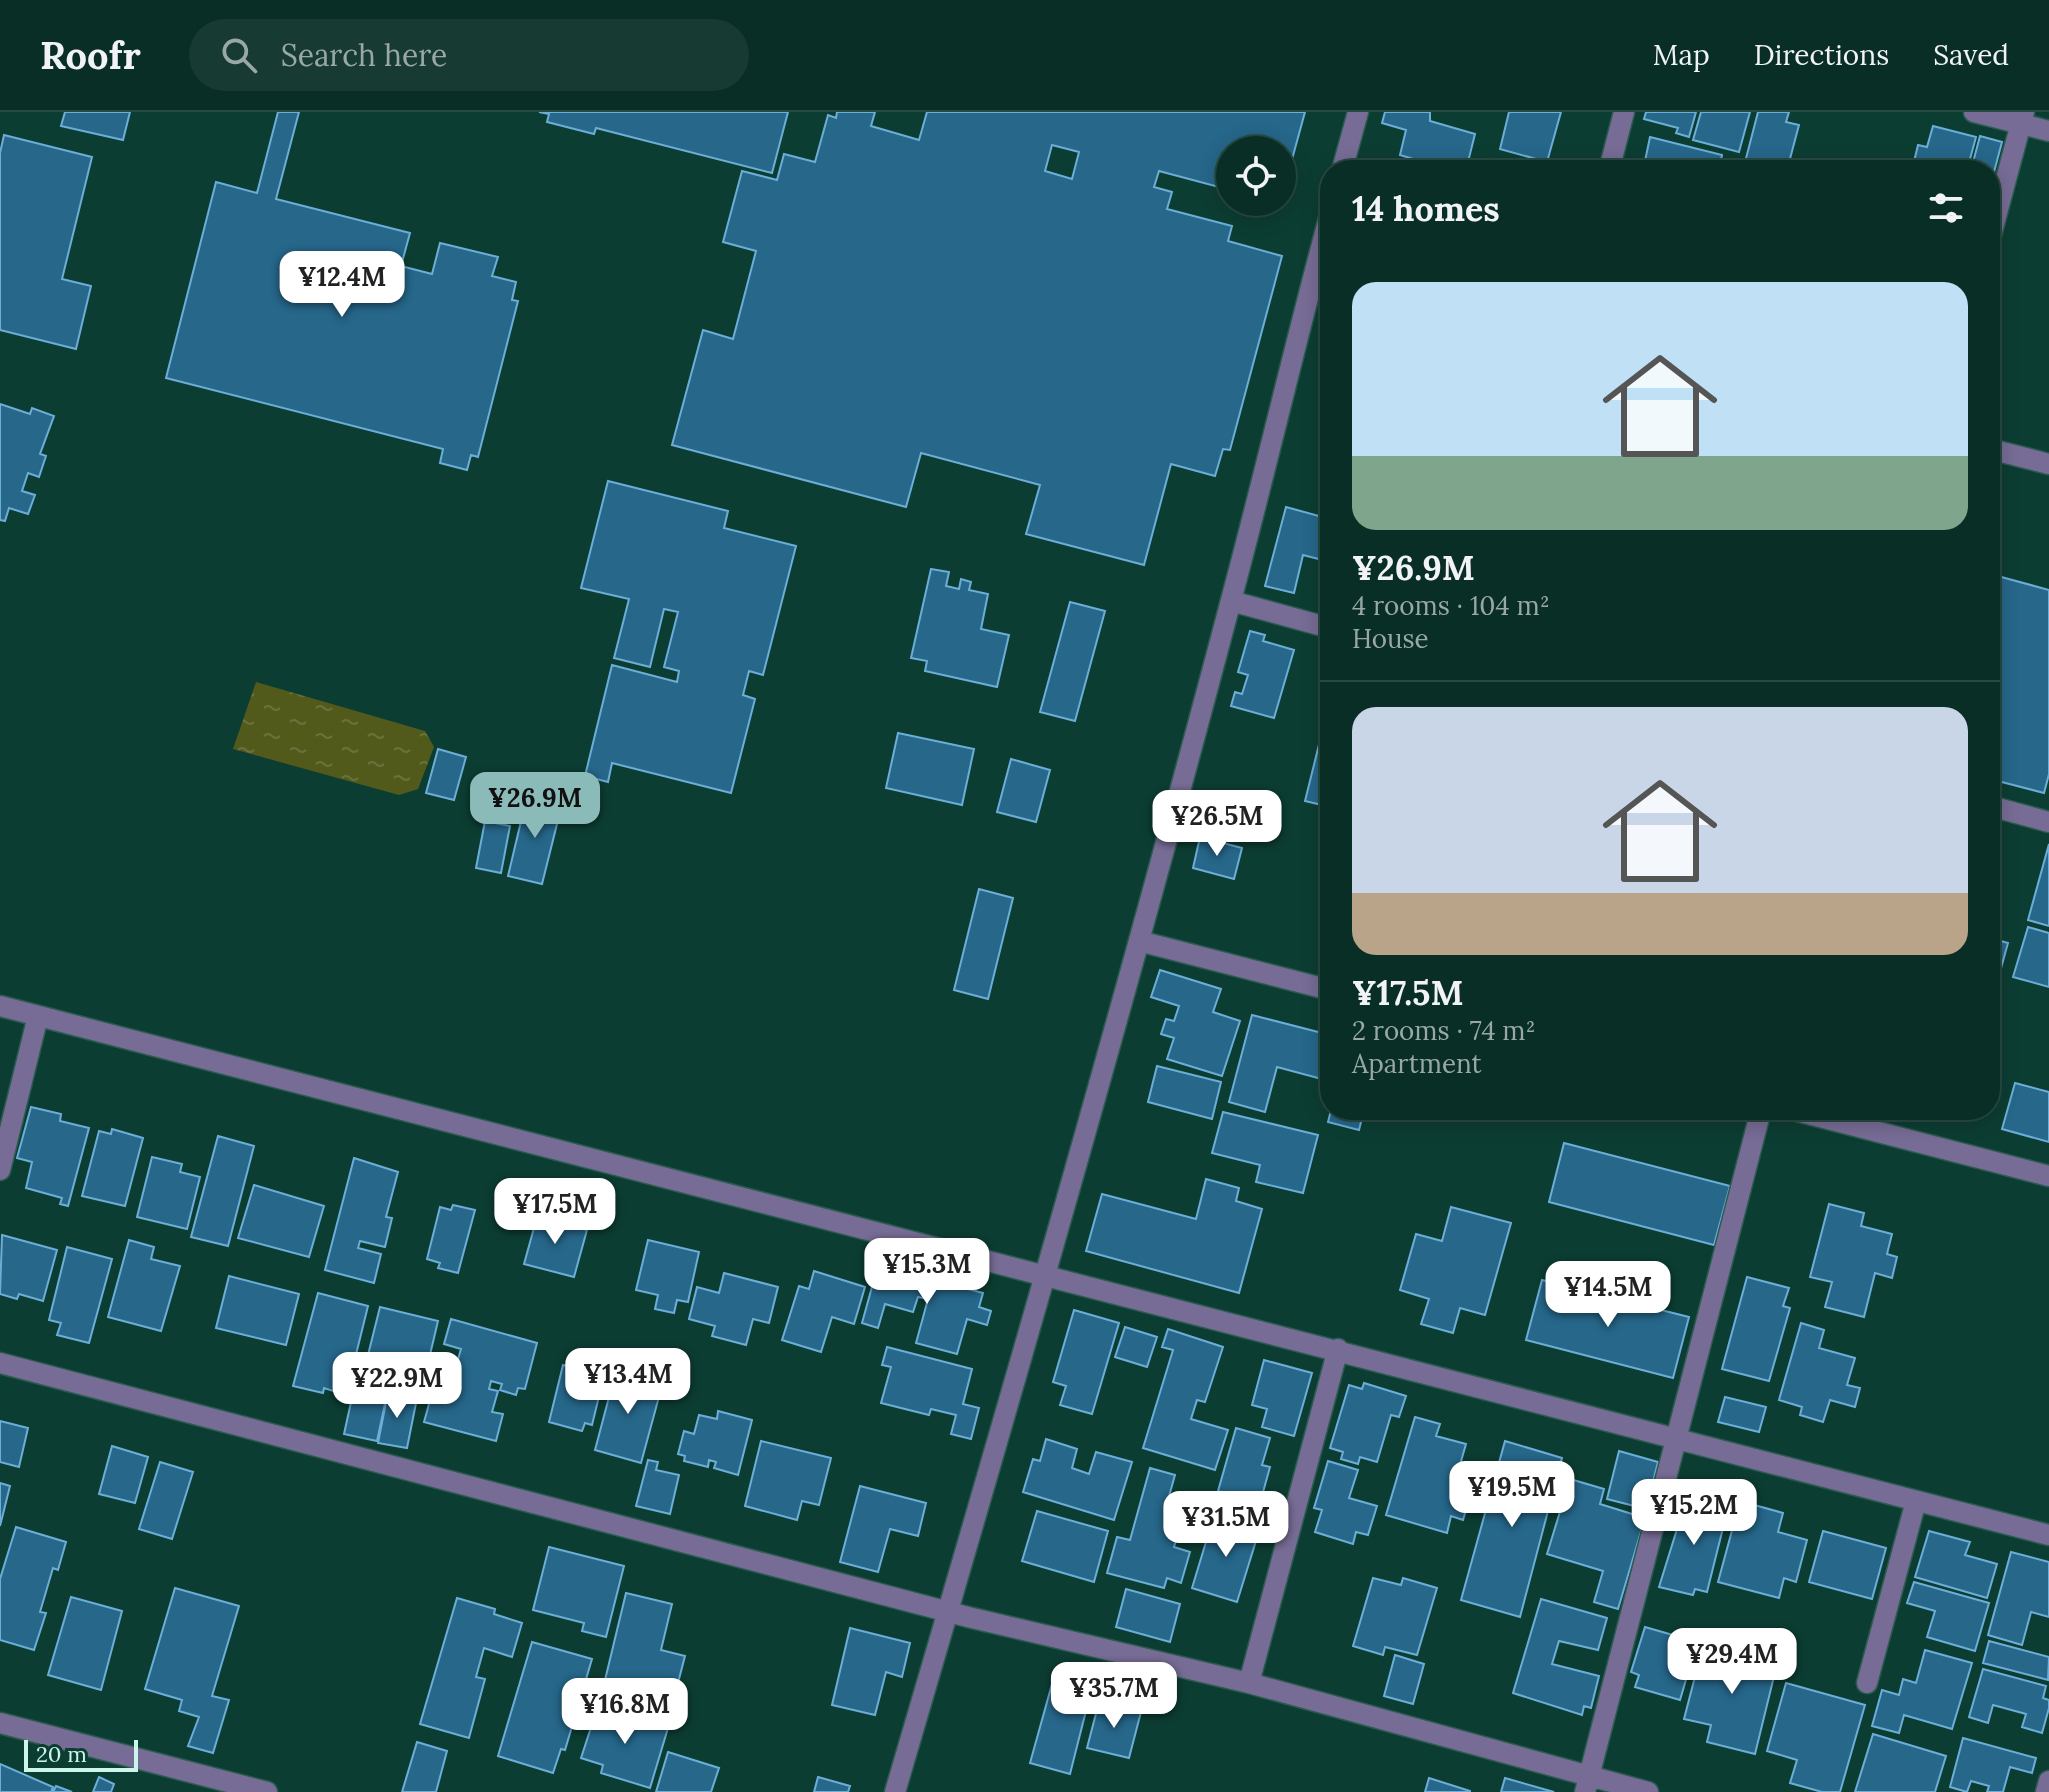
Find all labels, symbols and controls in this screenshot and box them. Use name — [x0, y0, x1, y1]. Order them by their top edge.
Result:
search box — [189, 19, 749, 91]
text: Roofr — [40, 31, 141, 79]
icon: search — [217, 33, 261, 77]
text: Search here — [281, 36, 447, 74]
text: Map — [1653, 37, 1710, 73]
text: Directions — [1754, 37, 1889, 73]
text: Saved — [1933, 37, 2009, 73]
map controls — [1216, 136, 1296, 216]
button: locate — [1216, 136, 1296, 216]
icon: filters — [1924, 186, 1968, 230]
text: 14 homes — [1352, 187, 1500, 230]
pin: ¥12.4M — [277, 251, 407, 319]
text: ¥12.4M — [298, 260, 386, 293]
icon: home — [1588, 334, 1732, 478]
text: ¥26.9M — [1352, 546, 1475, 589]
text: 4 rooms · 104 m² — [1352, 589, 1550, 622]
text: House — [1352, 622, 1429, 655]
icon: home — [1588, 759, 1732, 903]
pin: ¥26.9M — [470, 772, 600, 840]
text: ¥26.9M — [488, 781, 582, 814]
pin: ¥26.5M — [1152, 790, 1282, 858]
text: ¥26.5M — [1171, 799, 1263, 832]
text: ¥17.5M — [1352, 971, 1464, 1014]
text: 2 rooms · 74 m² — [1352, 1014, 1536, 1047]
text: Apartment — [1352, 1047, 1482, 1080]
pin: ¥17.5M — [490, 1178, 620, 1246]
text: ¥17.5M — [512, 1187, 598, 1220]
pin: ¥15.3M — [862, 1238, 992, 1306]
text: ¥15.3M — [882, 1247, 972, 1280]
pin: ¥14.5M — [1543, 1261, 1673, 1329]
text: ¥14.5M — [1564, 1270, 1652, 1303]
pin: ¥13.4M — [563, 1348, 693, 1416]
pin: ¥22.9M — [332, 1352, 462, 1420]
text: ¥13.4M — [583, 1357, 673, 1390]
text: ¥22.9M — [351, 1361, 443, 1394]
pin: ¥19.5M — [1447, 1461, 1577, 1529]
text: ¥19.5M — [1467, 1470, 1557, 1503]
pin: ¥15.2M — [1629, 1479, 1759, 1547]
text: ¥15.2M — [1650, 1488, 1738, 1521]
pin: ¥31.5M — [1161, 1491, 1291, 1559]
text: ¥31.5M — [1181, 1500, 1271, 1533]
pin: ¥29.4M — [1667, 1628, 1797, 1696]
text: ¥29.4M — [1686, 1637, 1778, 1670]
pin: ¥35.7M — [1049, 1662, 1179, 1730]
text: ¥35.7M — [1069, 1671, 1159, 1704]
pin: ¥16.8M — [560, 1678, 690, 1746]
text: ¥16.8M — [580, 1687, 670, 1720]
scale bar — [24, 1736, 138, 1772]
text: 20 m — [36, 1740, 87, 1768]

